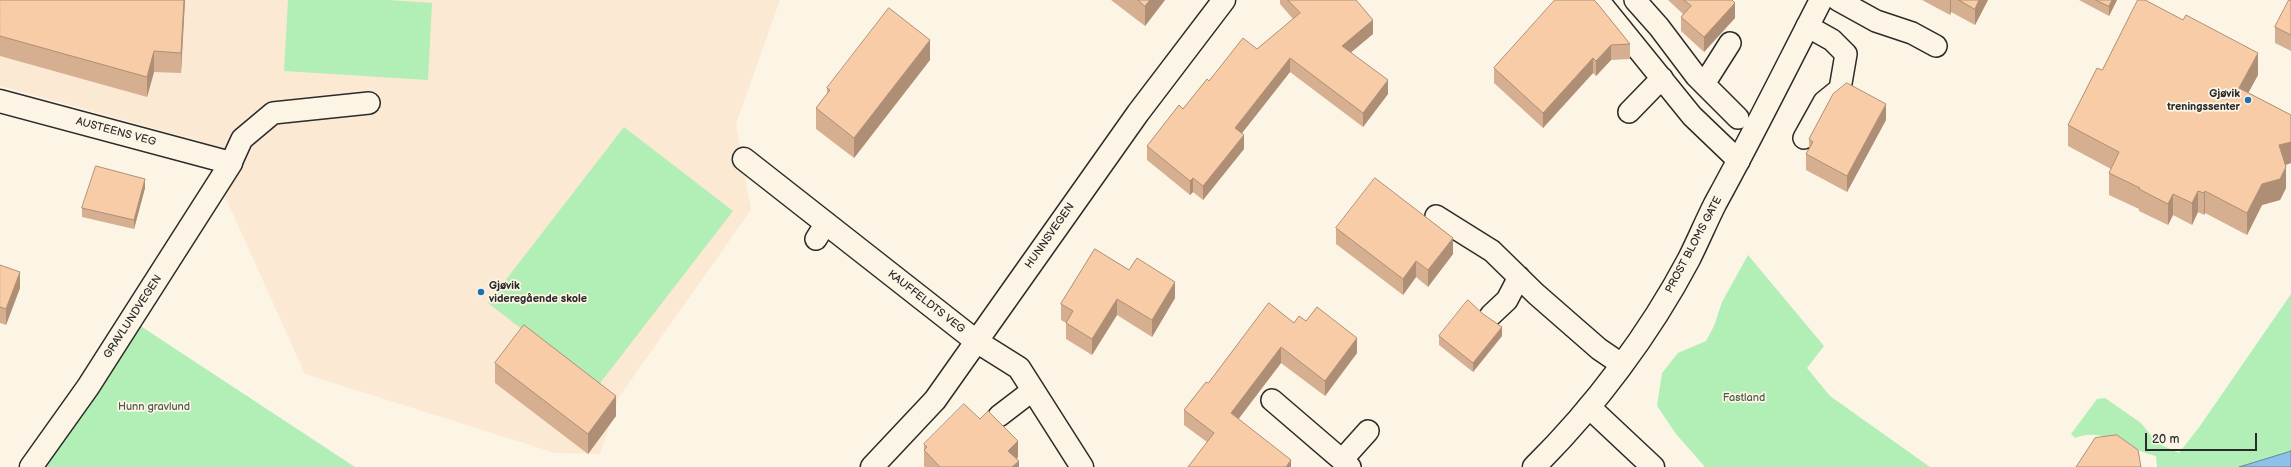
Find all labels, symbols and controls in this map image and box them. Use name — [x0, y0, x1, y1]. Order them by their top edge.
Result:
place label: Gjøvik treningssenter — [2167, 87, 2240, 113]
marker: Gjøvik treningssenter — [2243, 95, 2253, 105]
street label: AUSTEENS VEG — [75, 115, 157, 149]
street label: PROST BLOMS GATE — [1663, 194, 1725, 296]
street label: HUNNSVEGEN — [1023, 201, 1077, 271]
street label: KAUFFELDTS VEG — [885, 268, 967, 336]
street label: GRAVLUNDVEGEN — [101, 273, 165, 361]
place label: Gjøvik videregående skole — [489, 279, 587, 305]
marker: Gjøvik videregående skole — [476, 287, 486, 297]
park label: Fastland — [1723, 391, 1765, 405]
park label: Hunn gravlund — [118, 400, 190, 414]
scale bar — [2147, 425, 2259, 451]
text: 20 m — [2152, 432, 2179, 447]

